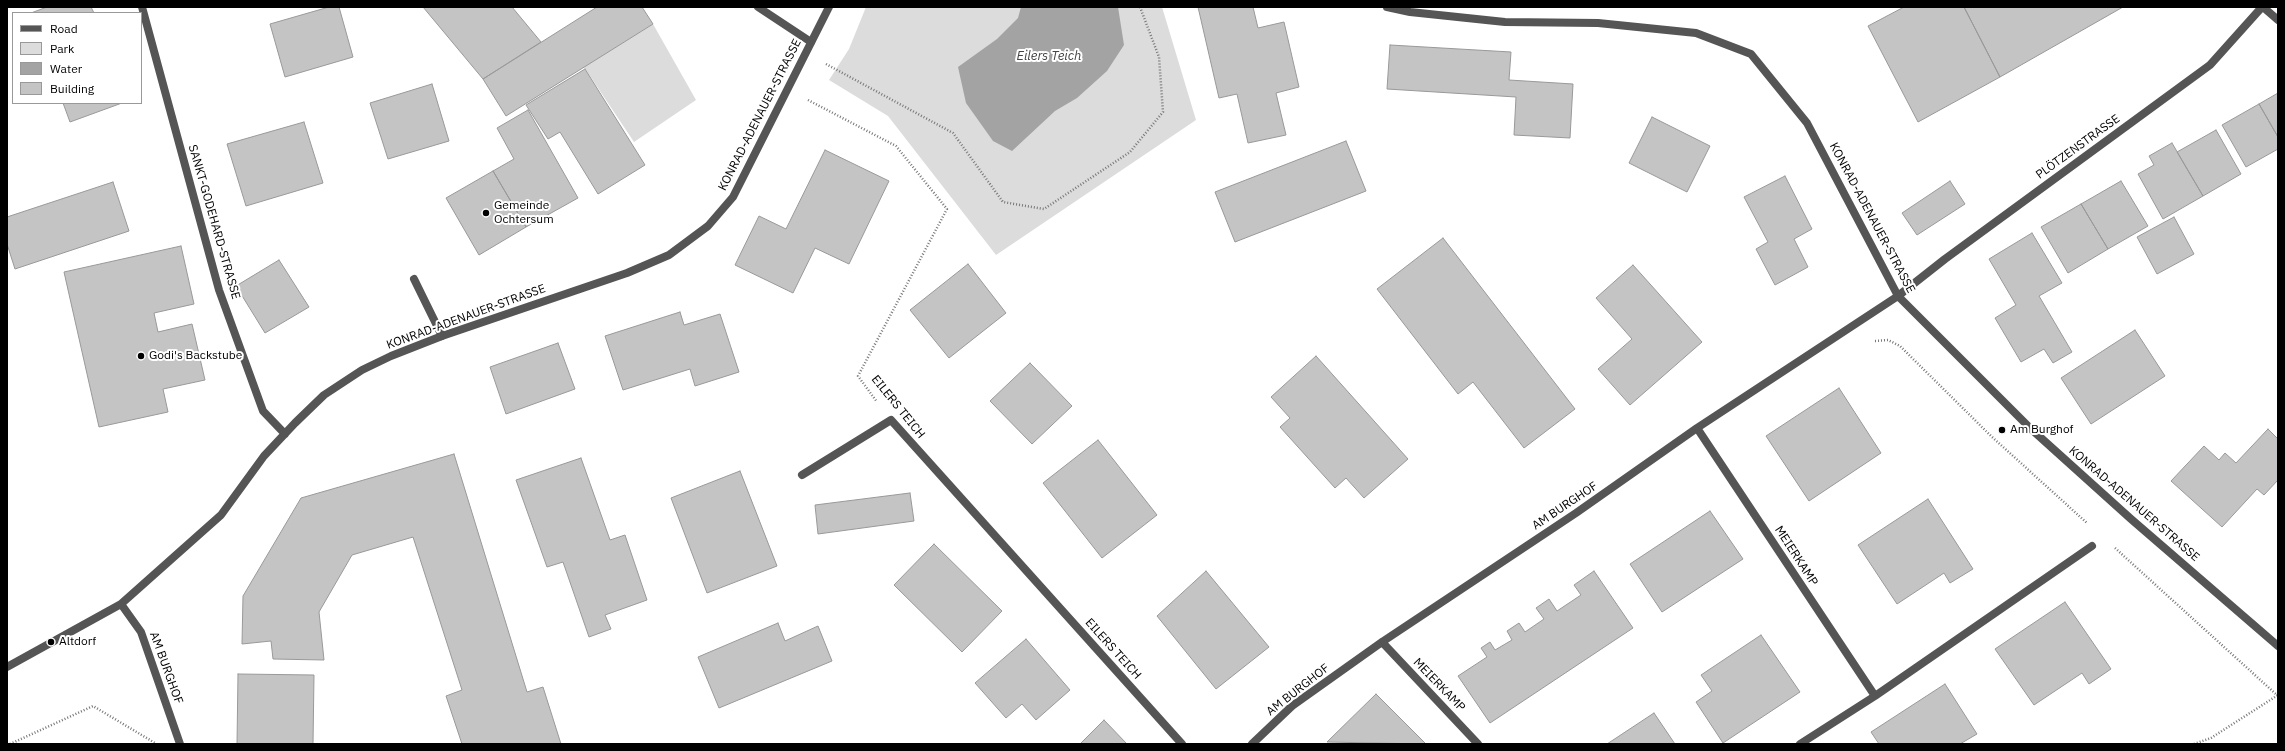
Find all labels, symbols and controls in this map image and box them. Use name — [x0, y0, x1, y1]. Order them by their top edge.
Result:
legend — [12, 12, 142, 104]
text: Road — [50, 21, 78, 36]
street label: KONRAD-ADENAUER-STRASSE — [715, 37, 805, 193]
text: Park — [50, 41, 74, 56]
water label: Eilers Teich — [1017, 48, 1081, 64]
text: Water — [50, 61, 82, 76]
text: Building — [50, 81, 94, 96]
street label: PLÖTZENSTRASSE — [2033, 112, 2123, 182]
street label: KONRAD-ADENAUER-STRASSE — [1826, 140, 1918, 296]
street label: SANKT-GODEHARD-STRASSE — [185, 143, 243, 301]
place label: Gemeinde Ochtersum — [494, 199, 554, 227]
marker: Gemeinde Ochtersum — [481, 208, 491, 218]
street label: KONRAD-ADENAUER-STRASSE — [384, 281, 548, 353]
place label: Godi's Backstube — [149, 349, 242, 363]
marker: Godi's Backstube — [136, 351, 146, 361]
street label: EILERS TEICH — [868, 373, 928, 441]
place label: Am Burghof — [2010, 423, 2073, 437]
marker: Am Burghof — [1997, 425, 2007, 435]
street label: KONRAD-ADENAUER-STRASSE — [2066, 443, 2202, 565]
street label: AM BURGHOF — [1530, 479, 1600, 533]
street label: MEIERKAMP — [1771, 523, 1821, 589]
street label: EILERS TEICH — [1082, 616, 1144, 682]
street label: AM BURGHOF — [146, 630, 186, 706]
place label: Altdorf — [59, 635, 96, 649]
marker: Altdorf — [46, 637, 56, 647]
street label: MEIERKAMP — [1410, 655, 1468, 715]
street label: AM BURGHOF — [1264, 661, 1332, 719]

